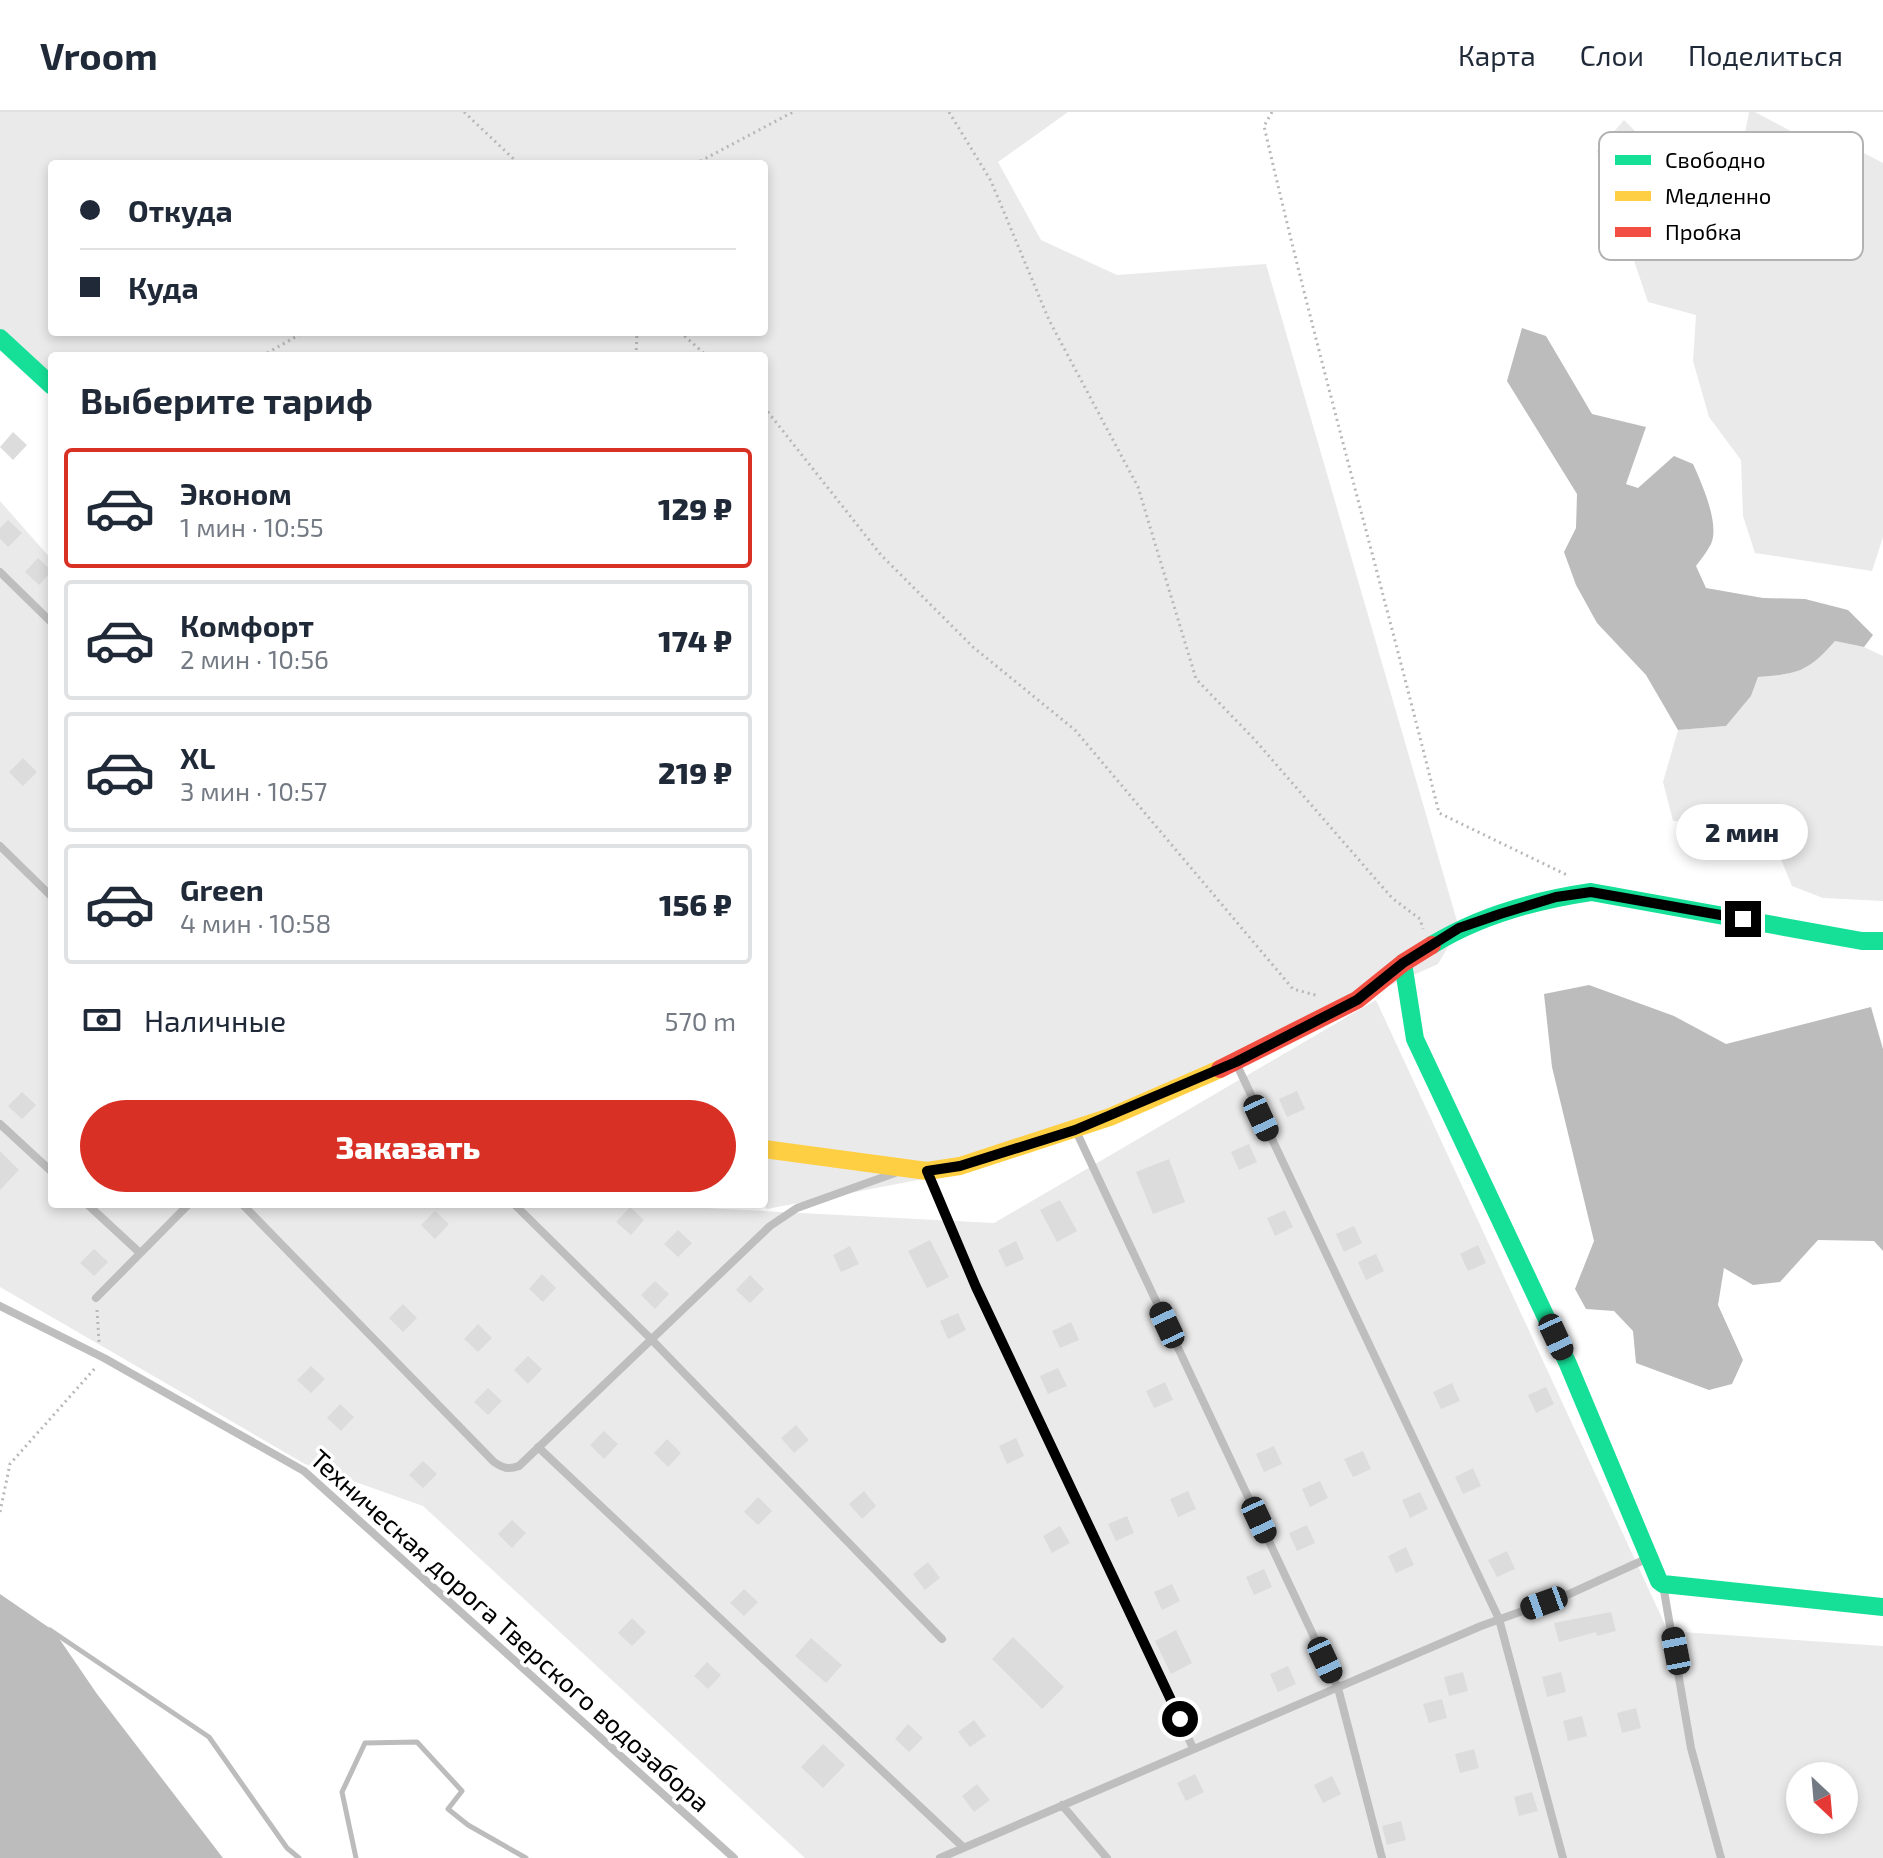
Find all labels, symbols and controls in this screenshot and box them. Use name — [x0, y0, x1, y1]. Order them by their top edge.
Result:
text: Vroom — [40, 32, 158, 78]
text: Карта — [1458, 38, 1536, 72]
text: Слои — [1580, 38, 1644, 72]
text: Поделиться — [1688, 38, 1843, 72]
legend — [1599, 132, 1863, 260]
text: Свободно — [1665, 146, 1765, 172]
text: Медленно — [1665, 182, 1771, 208]
text: Откуда — [128, 192, 233, 228]
text: Пробка — [1665, 218, 1742, 244]
text: Куда — [128, 269, 199, 305]
text: Выберите тариф — [80, 378, 373, 421]
icon: car — [84, 472, 156, 544]
text: Эконом — [180, 475, 292, 511]
text: 129 ₽ — [658, 490, 732, 526]
text: 1 мин · 10:55 — [180, 511, 324, 542]
icon: car — [84, 604, 156, 676]
text: Комфорт — [180, 607, 314, 643]
text: 174 ₽ — [658, 622, 732, 658]
text: 2 мин · 10:56 — [180, 643, 329, 674]
icon: car — [84, 736, 156, 808]
text: XL — [180, 739, 215, 775]
text: 219 ₽ — [658, 754, 732, 790]
text: 3 мин · 10:57 — [180, 775, 327, 806]
callout: 2 мин — [1677, 803, 1809, 859]
text: 2 мин — [1705, 816, 1779, 847]
icon: car — [84, 868, 156, 940]
text: Green — [180, 871, 264, 907]
text: 156 ₽ — [659, 886, 732, 922]
route end — [1725, 901, 1761, 937]
text: 4 мин · 10:58 — [180, 907, 331, 938]
icon: cash — [80, 998, 124, 1042]
text: Наличные — [144, 1002, 286, 1038]
text: 570 m — [664, 1005, 736, 1036]
car — [1240, 1091, 1282, 1145]
button: Заказать — [80, 1100, 736, 1192]
car — [1146, 1298, 1188, 1352]
car — [1535, 1310, 1577, 1364]
street label: Техническая дорога Тверского водозабора — [305, 1442, 717, 1818]
car — [1238, 1493, 1280, 1547]
car — [1517, 1584, 1571, 1622]
car — [1660, 1625, 1692, 1677]
car — [1304, 1633, 1346, 1687]
route start — [1162, 1701, 1198, 1737]
north arrow — [1786, 1762, 1858, 1834]
map controls — [1786, 1762, 1858, 1834]

